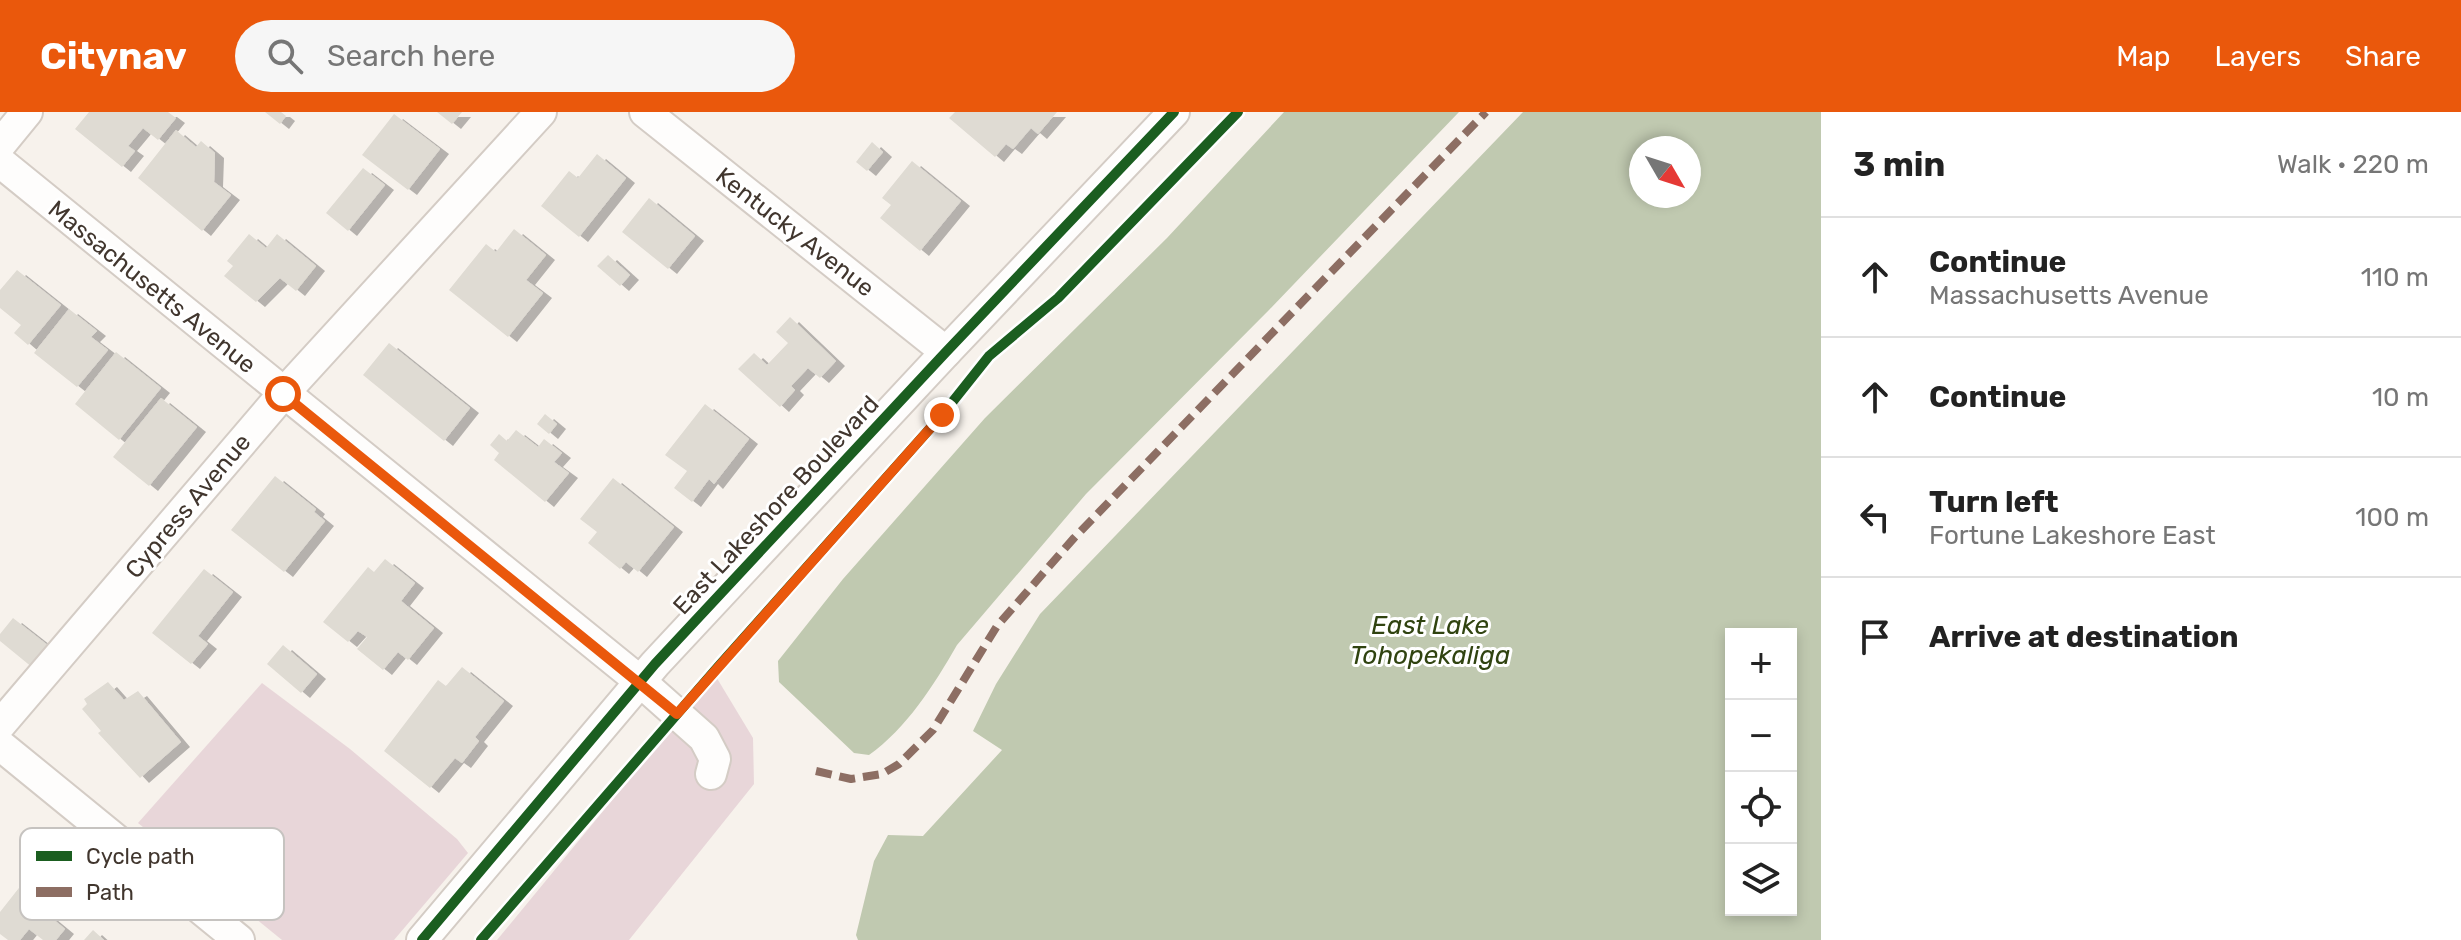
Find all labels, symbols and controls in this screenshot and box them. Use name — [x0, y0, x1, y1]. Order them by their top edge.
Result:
search box — [235, 20, 795, 92]
text: Citynav — [40, 33, 187, 79]
icon: search — [263, 34, 307, 78]
text: Search here — [327, 38, 495, 74]
text: Map — [2116, 40, 2171, 73]
text: Layers — [2215, 40, 2301, 73]
text: Share — [2345, 40, 2421, 73]
north arrow — [1629, 136, 1701, 208]
text: 3 min — [1853, 144, 1945, 185]
text: Walk · 220 m — [2277, 149, 2429, 180]
street label: Kentucky Avenue — [710, 162, 880, 302]
street label: Massachusetts Avenue — [43, 195, 261, 379]
text: Continue — [1929, 244, 2066, 280]
icon: ahead — [1853, 255, 1897, 299]
text: 110 m — [2361, 262, 2429, 293]
text: Massachusetts Avenue — [1929, 280, 2209, 311]
icon: ahead — [1853, 375, 1897, 419]
route start — [265, 376, 301, 412]
text: Continue — [1929, 379, 2066, 415]
text: 10 m — [2372, 382, 2429, 413]
street label: East Lakeshore Boulevard — [667, 390, 885, 620]
route end — [924, 397, 960, 433]
street label: Cypress Avenue — [120, 428, 256, 584]
text: Turn left — [1929, 484, 2059, 520]
icon: left — [1853, 495, 1897, 539]
text: 100 m — [2355, 502, 2429, 533]
text: Fortune Lakeshore East — [1929, 520, 2216, 551]
water label: East Lake Tohopekaliga — [1350, 610, 1510, 671]
icon: arrive — [1853, 615, 1897, 659]
text: Arrive at destination — [1929, 619, 2239, 655]
map controls — [1725, 628, 1797, 916]
button: + — [1725, 628, 1797, 700]
button: − — [1725, 700, 1797, 772]
button: locate — [1725, 772, 1797, 844]
legend — [20, 828, 284, 920]
text: Cycle path — [86, 843, 195, 870]
button: layers — [1725, 844, 1797, 916]
text: Path — [86, 879, 134, 906]

